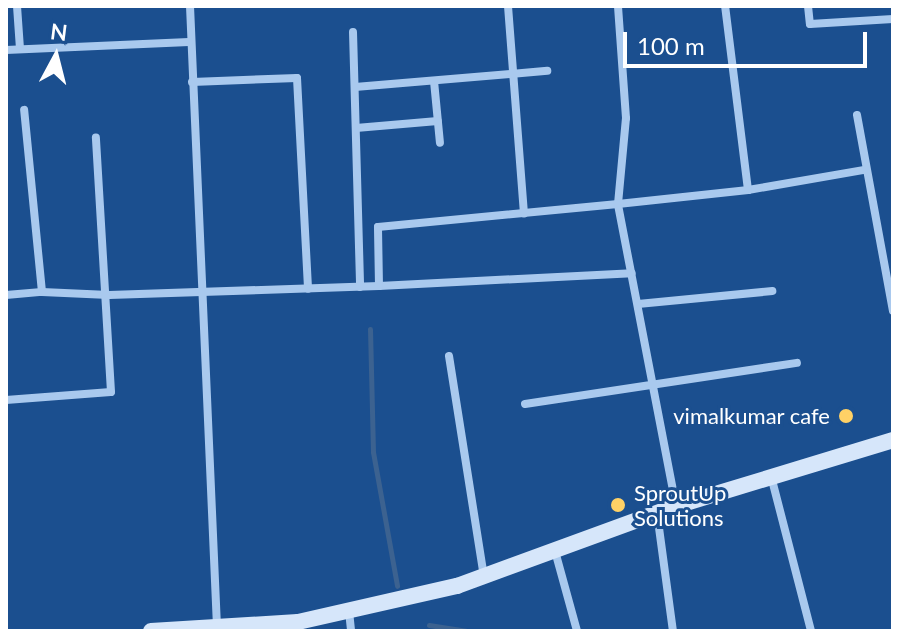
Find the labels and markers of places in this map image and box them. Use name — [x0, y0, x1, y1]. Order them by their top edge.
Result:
place label: vimalkumar cafe — [673, 403, 830, 429]
marker: vimalkumar cafe — [837, 407, 855, 425]
place label: SproutUp Solutions — [634, 479, 726, 530]
marker: SproutUp Solutions — [609, 496, 627, 514]

